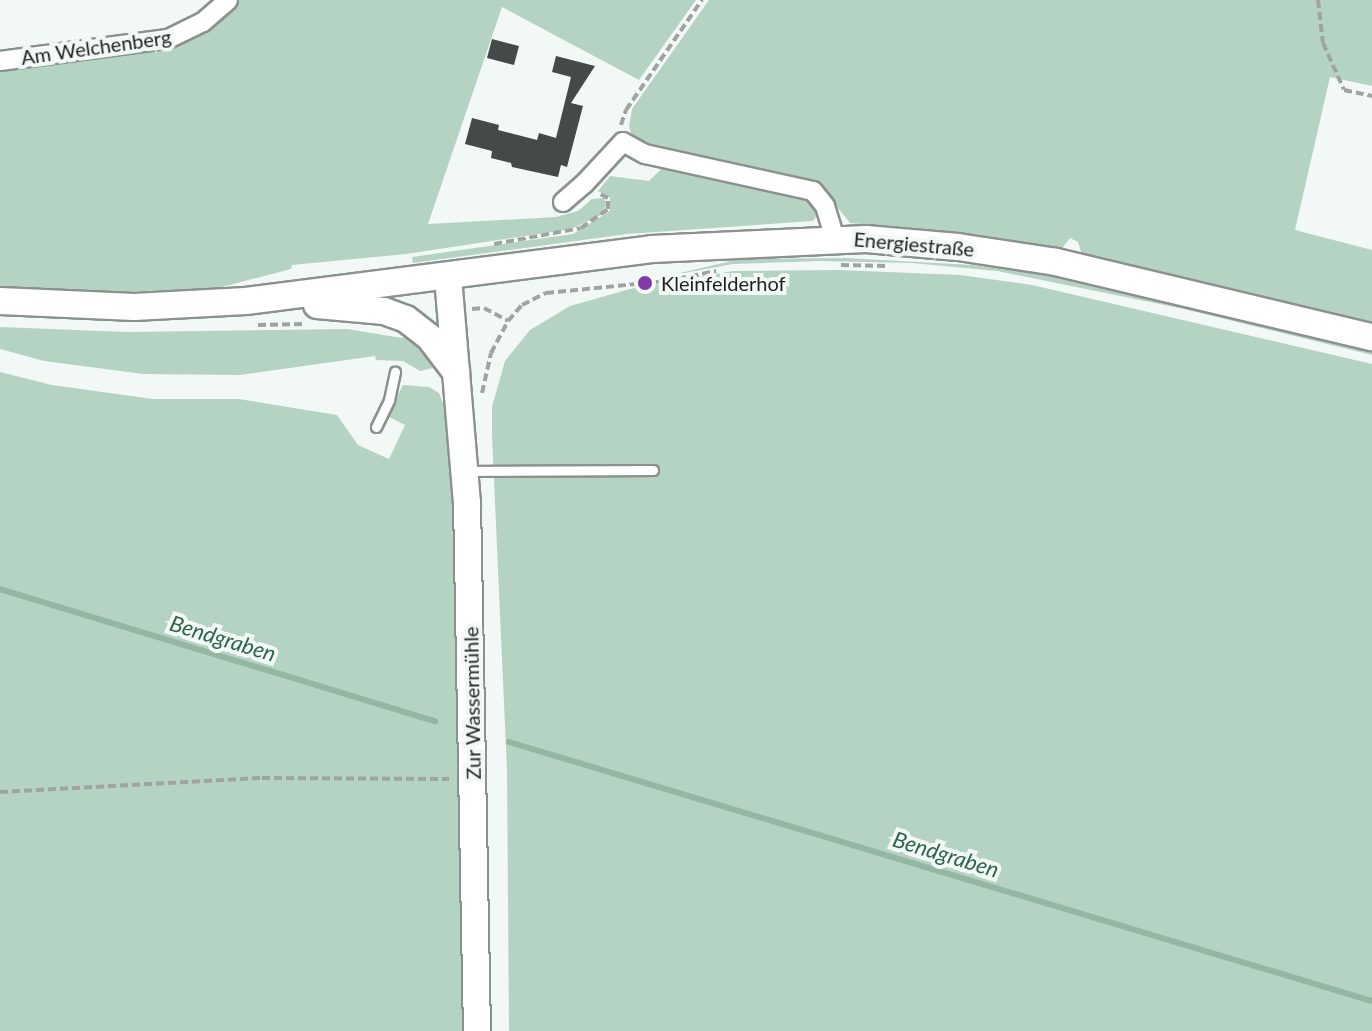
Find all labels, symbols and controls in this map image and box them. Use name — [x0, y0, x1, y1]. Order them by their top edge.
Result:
street label: Am Welchenberg — [19, 25, 173, 69]
street label: Energiestraße — [853, 227, 975, 261]
place label: Kleinfelderhof — [661, 271, 786, 295]
marker: Kleinfelderhof — [636, 274, 654, 292]
water label: Bendgraben — [167, 609, 279, 667]
street label: Zur Wassermühle — [459, 626, 485, 780]
water label: Bendgraben — [890, 825, 1002, 883]

